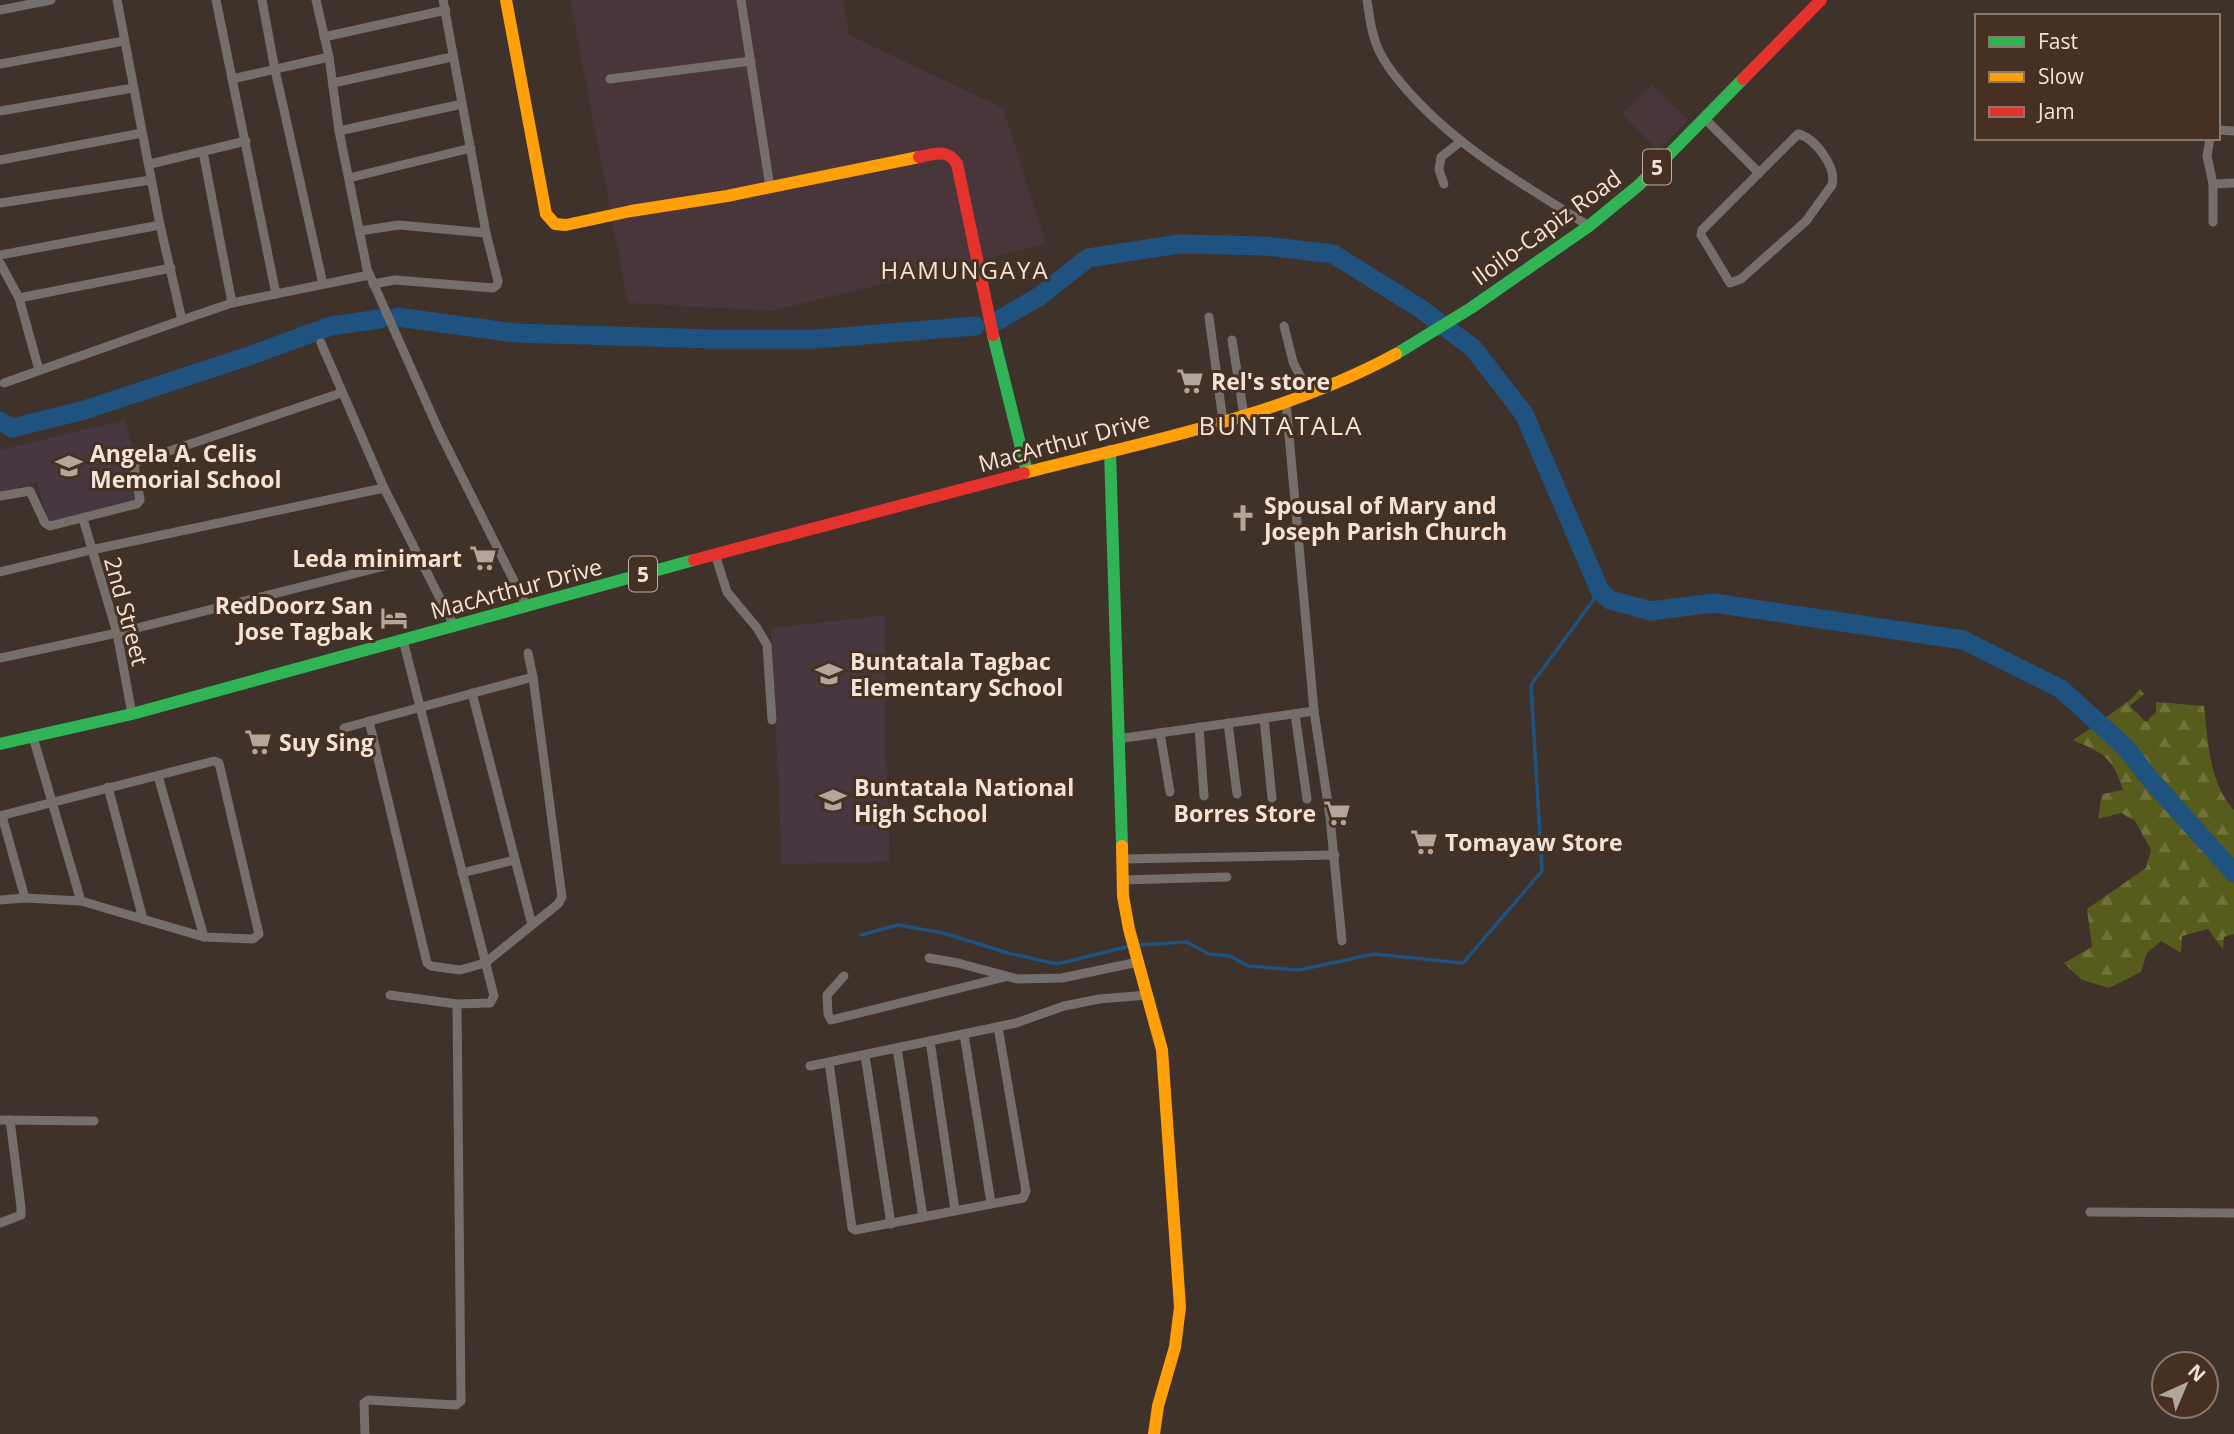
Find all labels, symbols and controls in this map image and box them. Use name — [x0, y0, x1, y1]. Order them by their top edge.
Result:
legend — [1975, 14, 2220, 140]
text: Fast — [2038, 27, 2078, 55]
text: Slow — [2038, 62, 2084, 90]
text: Jam — [2036, 97, 2075, 125]
road number: 5 — [1643, 150, 1671, 184]
street label: Iloilo-Capiz Road — [1465, 162, 1627, 292]
district label: HAMUNGAYA — [880, 253, 1050, 286]
place label: Rel's store — [1211, 365, 1330, 397]
supermarket icon: Rel's store — [1175, 366, 1205, 396]
street label: MacArthur Drive — [975, 403, 1153, 479]
district label: BUNTATALA — [1199, 407, 1363, 443]
place label: Angela A. Celis Memorial School — [90, 437, 282, 495]
school or university icon: Angela A. Celis Memorial School — [54, 451, 84, 481]
place label: Spousal of Mary and Joseph Parish Church — [1262, 489, 1507, 547]
church icon: Spousal of Mary and Joseph Parish Church — [1228, 503, 1258, 533]
place label: Leda minimart — [292, 542, 462, 574]
supermarket icon: Leda minimart — [468, 543, 498, 573]
street label: MacArthur Drive — [427, 550, 605, 626]
street label: 2nd Street — [97, 553, 157, 669]
road number: 5 — [629, 556, 657, 592]
place label: RedDoorz San Jose Tagbak — [215, 589, 374, 647]
hotel icon: RedDoorz San Jose Tagbak — [379, 603, 409, 633]
place label: Buntatala Tagbac Elementary School — [850, 645, 1063, 703]
school or university icon: Buntatala Tagbac Elementary School — [814, 659, 844, 689]
place label: Suy Sing — [279, 726, 374, 758]
supermarket icon: Suy Sing — [243, 727, 273, 757]
place label: Buntatala National High School — [854, 771, 1074, 829]
school or university icon: Buntatala National High School — [818, 785, 848, 815]
place label: Borres Store — [1173, 797, 1316, 829]
supermarket icon: Borres Store — [1322, 798, 1352, 828]
place label: Tomayaw Store — [1445, 826, 1623, 858]
supermarket icon: Tomayaw Store — [1409, 827, 1439, 857]
north arrow — [2150, 1350, 2220, 1420]
text: N — [2182, 1358, 2211, 1387]

